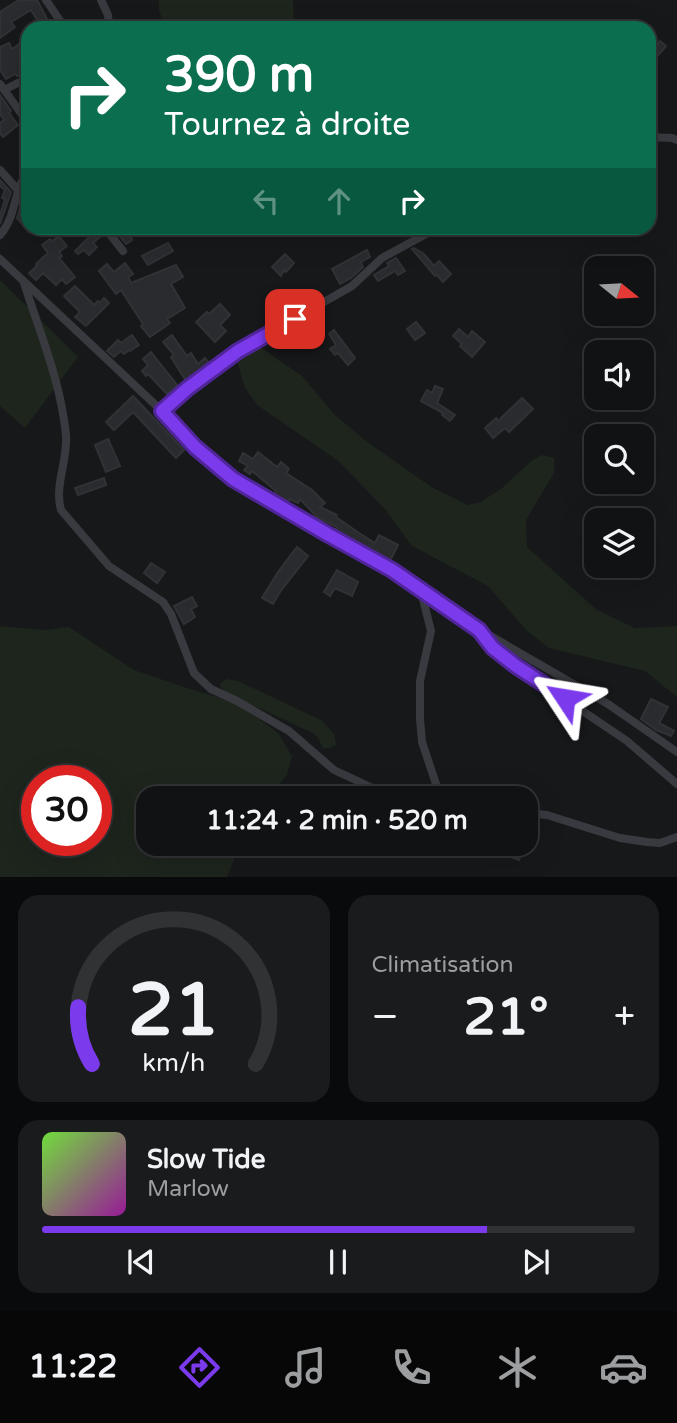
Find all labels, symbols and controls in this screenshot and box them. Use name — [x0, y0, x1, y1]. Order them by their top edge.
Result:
text: 390 m — [164, 46, 314, 105]
icon: right — [49, 49, 140, 140]
text: Tournez à droite — [164, 106, 410, 144]
icon: left — [247, 182, 285, 220]
icon: ahead — [320, 182, 358, 220]
icon: right — [393, 182, 431, 220]
north arrow — [584, 256, 654, 326]
map controls — [584, 256, 654, 578]
pin — [265, 289, 325, 349]
icon: arrive — [276, 300, 314, 338]
button: sound — [584, 340, 654, 410]
button: search — [584, 424, 654, 494]
button: layers — [584, 508, 654, 578]
position arrow — [528, 661, 602, 735]
speed limit sign: 30 — [21, 765, 112, 856]
text: 11:24 · 2 min · 520 m — [206, 805, 468, 836]
text: Climatisation — [372, 951, 513, 979]
text: 21 — [128, 968, 219, 1056]
text: 21° — [464, 986, 549, 1049]
text: − — [372, 994, 399, 1040]
text: + — [614, 994, 635, 1040]
text: km/h — [142, 1048, 205, 1078]
text: Slow Tide — [147, 1144, 265, 1175]
text: Marlow — [147, 1175, 229, 1203]
icon: previous — [122, 1243, 160, 1281]
icon: pause — [319, 1243, 357, 1281]
icon: next — [517, 1243, 555, 1281]
icon: directions — [175, 1343, 224, 1392]
icon: music — [281, 1343, 330, 1392]
icon: phone — [387, 1343, 436, 1392]
icon: climate — [493, 1343, 542, 1392]
icon: car — [599, 1343, 648, 1392]
text: 11:22 — [29, 1348, 117, 1386]

